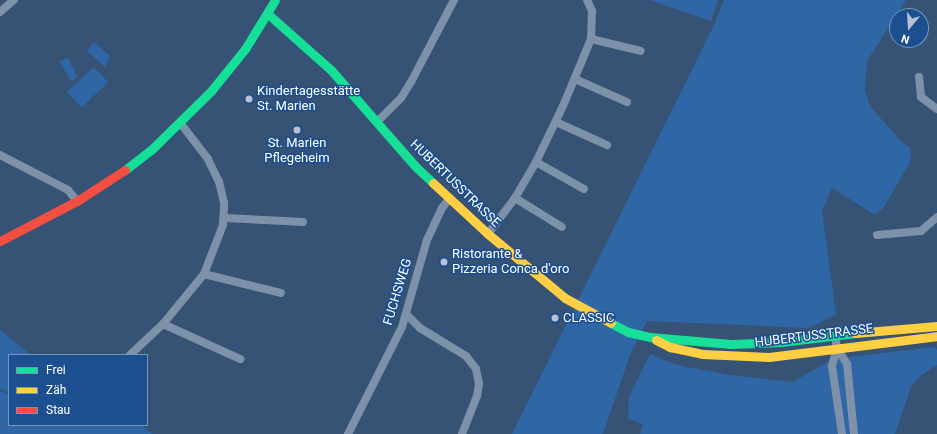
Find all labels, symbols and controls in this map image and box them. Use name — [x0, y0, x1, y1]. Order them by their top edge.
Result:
north arrow — [889, 8, 929, 48]
text: N — [900, 32, 911, 46]
place label: Kindertagesstätte St. Marien — [257, 84, 360, 115]
marker: Kindertagesstätte St. Marien — [244, 94, 254, 104]
marker: St. Marien Pflegeheim — [292, 125, 302, 135]
place label: St. Marien Pflegeheim — [264, 136, 330, 167]
street label: HUBERTUSSTRASSE — [407, 137, 503, 231]
place label: Ristorante & Pizzeria Conca d'oro — [452, 247, 569, 278]
street label: FUCHSWEG — [380, 257, 416, 327]
marker: Ristorante & Pizzeria Conca d'oro — [439, 257, 449, 267]
place label: CLASSIC — [563, 310, 614, 326]
marker: CLASSIC — [550, 313, 560, 323]
street label: HUBERTUSSTRASSE — [754, 321, 874, 351]
legend — [8, 354, 148, 426]
text: Frei — [46, 363, 66, 377]
text: Zäh — [46, 383, 66, 397]
text: Stau — [46, 403, 70, 417]

